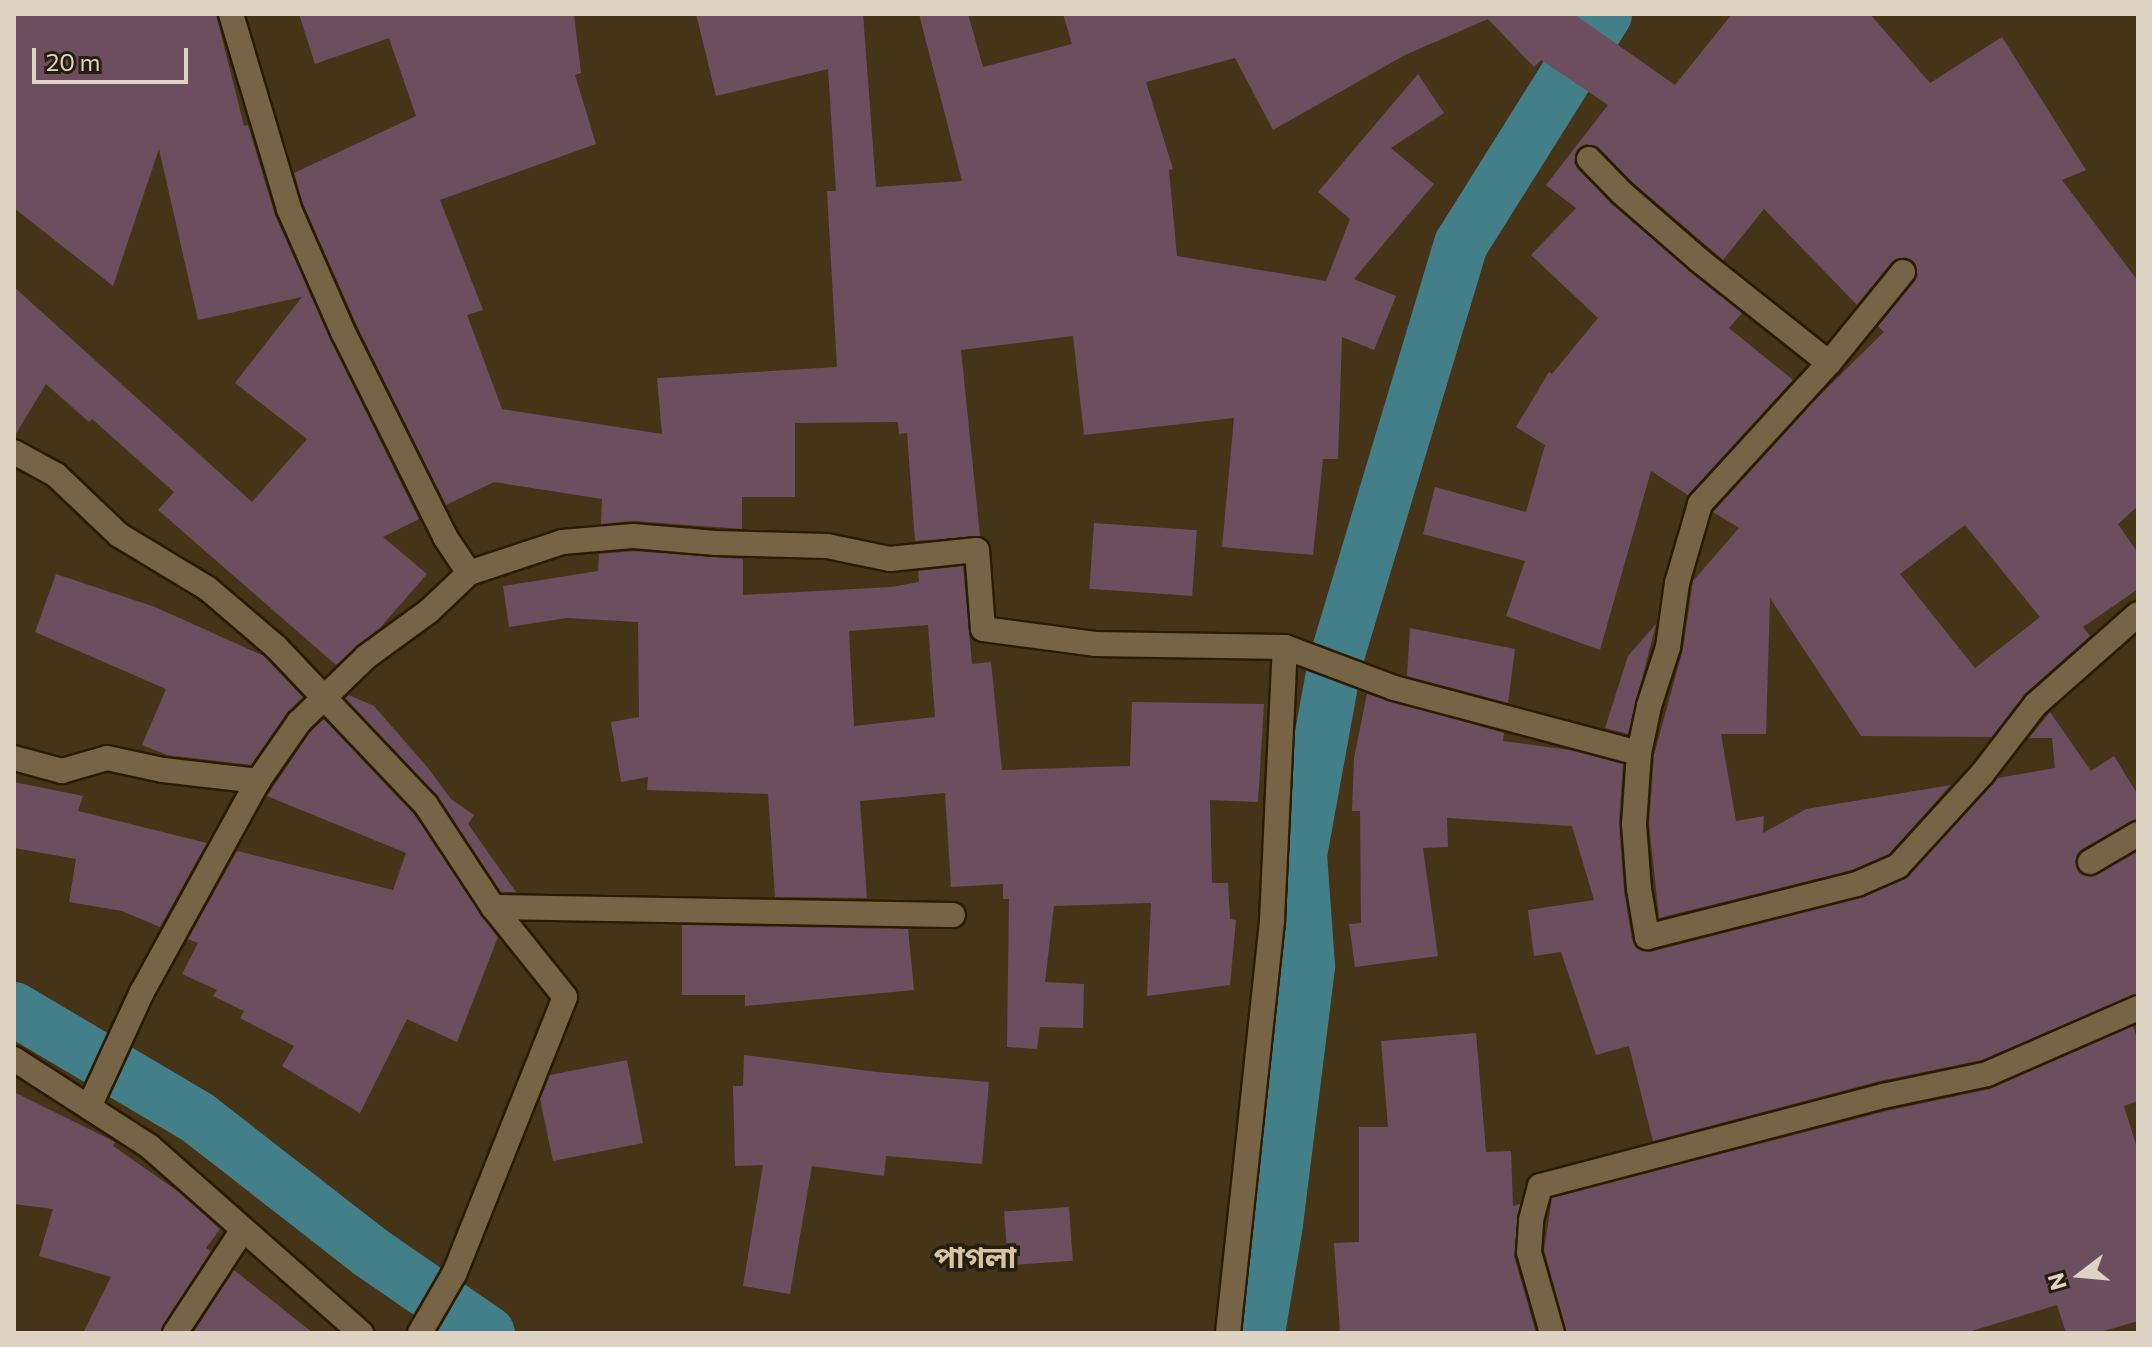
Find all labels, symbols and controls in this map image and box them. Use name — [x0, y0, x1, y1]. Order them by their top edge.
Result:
scale bar — [36, 32, 192, 82]
text: 20 m — [46, 47, 100, 76]
north arrow — [2040, 1235, 2120, 1315]
district label: পাগলা — [934, 1238, 1016, 1274]
text: N — [2041, 1270, 2072, 1293]

